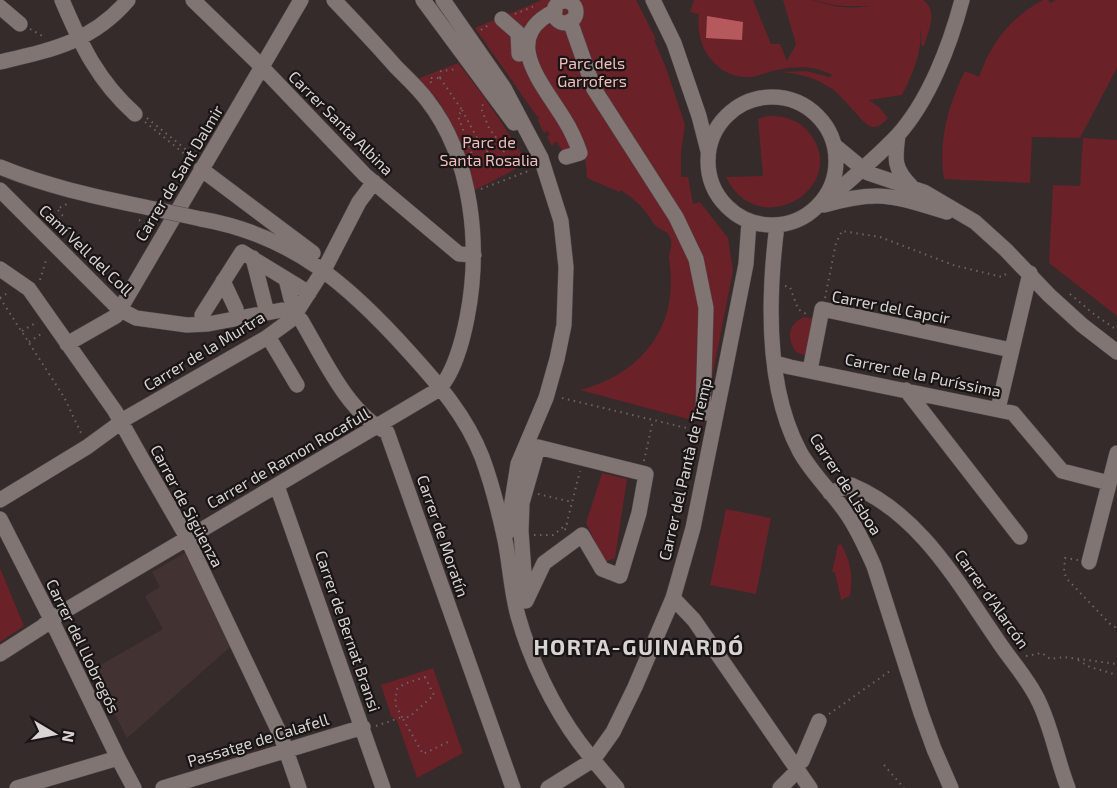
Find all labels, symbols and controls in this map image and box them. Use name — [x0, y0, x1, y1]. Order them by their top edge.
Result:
park label: Parc dels Garrofers — [557, 53, 627, 90]
street label: Carrer Santa Albina — [285, 67, 397, 179]
street label: Carrer de Sant Dalmir — [130, 101, 227, 244]
park label: Parc de Santa Rosalia — [440, 132, 538, 169]
street label: Camí Vell del Coll — [36, 200, 137, 299]
street label: Carrer del Capcir — [830, 286, 952, 327]
street label: Carrer de la Murtra — [140, 307, 268, 394]
street label: Carrer de la Puríssima — [843, 349, 1003, 400]
street label: Carrer del Pantà de Tremp — [654, 376, 715, 562]
street label: Carrer de Ramon Rocafull — [203, 403, 373, 512]
street label: Carrer de Lisboa — [806, 429, 886, 538]
street label: Carrer de Sigüenza — [147, 441, 228, 570]
street label: Carrer de Moratín — [414, 472, 473, 599]
street label: Carrer d'Alarcón — [951, 546, 1034, 652]
street label: Carrer de Bernat Bransi — [312, 548, 385, 714]
street label: Carrer del Llobregós — [43, 576, 124, 716]
district label: HORTA-GUINARDÓ — [533, 633, 745, 659]
north arrow — [24, 704, 84, 764]
street label: Passatge de Calafell — [185, 709, 331, 770]
text: N — [59, 729, 80, 744]

